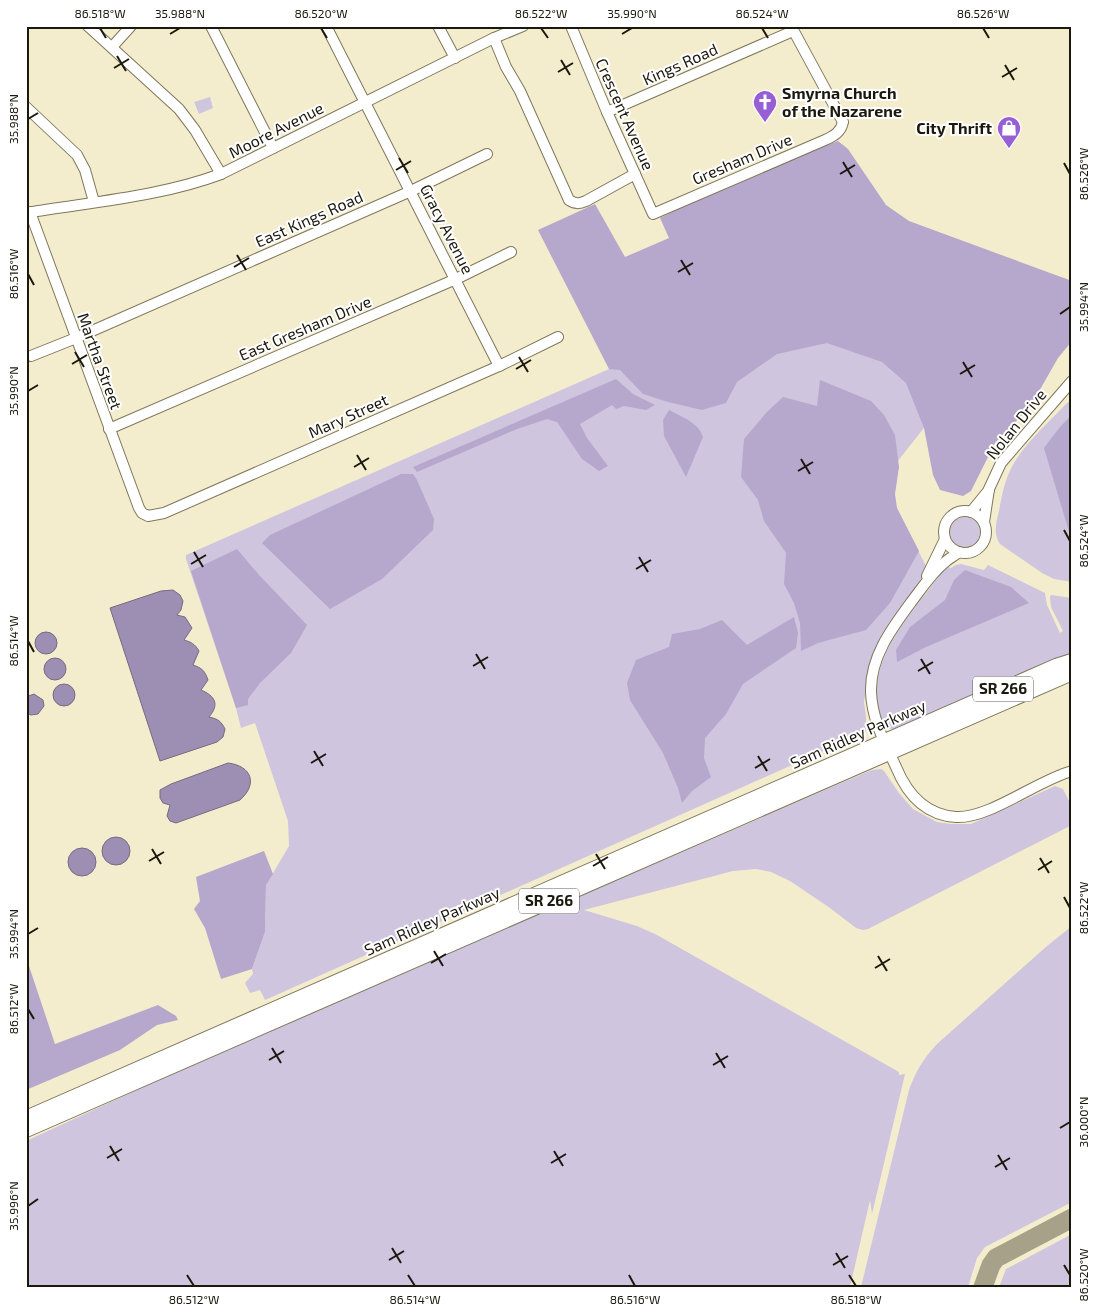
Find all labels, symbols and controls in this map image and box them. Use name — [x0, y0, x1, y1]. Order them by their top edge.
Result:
text: 86.518°W — [74, 6, 126, 20]
text: 35.988°N — [155, 6, 205, 20]
text: 86.520°W — [294, 6, 348, 20]
text: 86.522°W — [515, 6, 567, 20]
text: 35.990°N — [607, 6, 657, 20]
text: 86.524°W — [735, 6, 789, 20]
text: 86.526°W — [957, 6, 1009, 20]
street label: Kings Road — [639, 39, 720, 89]
street label: Crescent Avenue — [592, 55, 659, 173]
place label: Smyrna Church of the Nazarene — [782, 83, 902, 120]
church icon: Smyrna Church of the Nazarene — [752, 89, 778, 123]
text: 35.988°N — [6, 94, 20, 144]
street label: Moore Avenue — [225, 98, 326, 162]
shop icon: City Thrift — [996, 115, 1022, 149]
place label: City Thrift — [916, 118, 992, 138]
street label: Gresham Drive — [689, 129, 795, 188]
text: 86.526°W — [1076, 148, 1090, 200]
street label: Gracy Avenue — [417, 181, 478, 277]
street label: East Kings Road — [252, 186, 366, 251]
text: 86.516°W — [6, 249, 20, 299]
text: 35.994°N — [1076, 282, 1090, 332]
street label: East Gresham Drive — [236, 291, 374, 364]
street label: Martha Street — [74, 310, 127, 412]
text: 35.990°N — [6, 366, 20, 416]
street label: Nolan Drive — [982, 385, 1050, 463]
street label: Mary Street — [305, 389, 391, 442]
text: 86.524°W — [1076, 514, 1090, 568]
text: 86.514°W — [6, 615, 20, 667]
road number: SR 266 — [973, 676, 1033, 702]
street label: Sam Ridley Parkway — [787, 695, 929, 772]
street label: Sam Ridley Parkway — [361, 882, 503, 959]
text: 86.522°W — [1076, 882, 1090, 934]
road number: SR 266 — [519, 888, 579, 914]
text: 35.994°N — [6, 909, 20, 959]
text: 86.512°W — [6, 984, 20, 1034]
text: 36.000°N — [1076, 1097, 1090, 1147]
text: 35.996°N — [6, 1181, 20, 1231]
text: 86.520°W — [1076, 1248, 1090, 1302]
text: 86.512°W — [169, 1292, 219, 1306]
text: 86.514°W — [389, 1292, 441, 1306]
text: 86.516°W — [610, 1292, 660, 1306]
text: 86.518°W — [830, 1292, 882, 1306]

